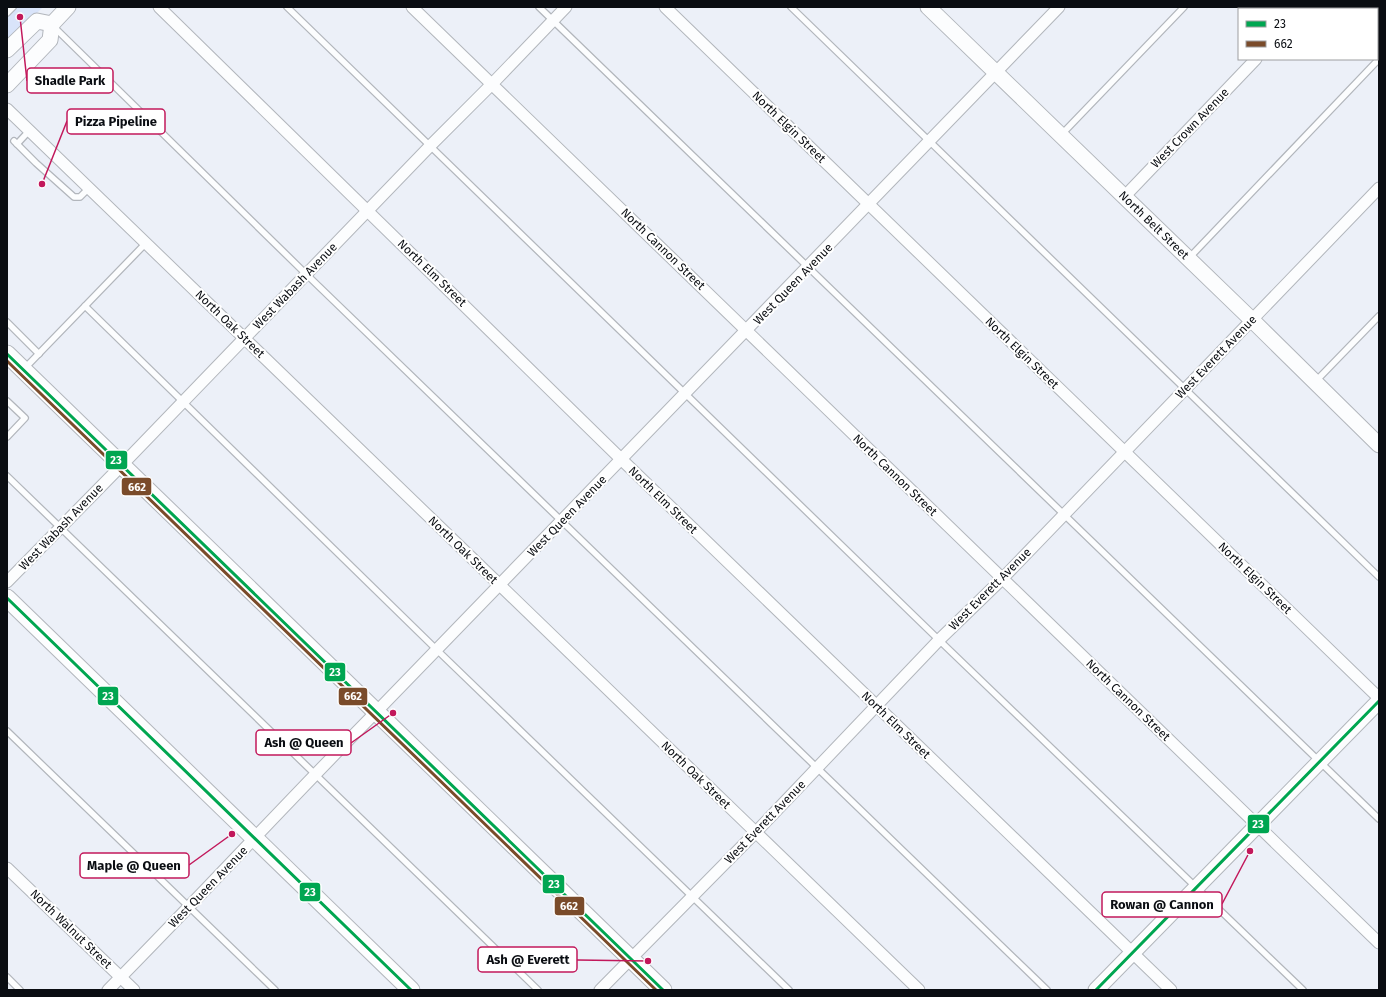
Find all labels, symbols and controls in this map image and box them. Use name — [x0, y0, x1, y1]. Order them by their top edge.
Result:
legend — [1238, 8, 1378, 60]
text: 23 — [1274, 17, 1286, 31]
text: 662 — [1274, 37, 1293, 51]
callout: Shadle Park — [27, 68, 113, 93]
text: Shadle Park — [35, 73, 106, 88]
street label: West Crown Avenue — [1148, 85, 1232, 171]
street label: North Elgin Street — [749, 88, 829, 166]
callout: Pizza Pipeline — [67, 109, 165, 134]
text: Pizza Pipeline — [75, 114, 157, 129]
street label: North Belt Street — [1116, 188, 1192, 263]
street label: North Cannon Street — [618, 205, 708, 293]
street label: North Elm Street — [395, 237, 470, 310]
street label: West Wabash Avenue — [250, 240, 340, 332]
street label: West Queen Avenue — [751, 240, 835, 328]
street label: North Oak Street — [192, 287, 268, 361]
street label: West Everett Avenue — [1173, 312, 1259, 402]
street label: North Elgin Street — [982, 314, 1062, 392]
street label: North Cannon Street — [850, 431, 940, 519]
line badge: 23 — [105, 450, 128, 470]
text: 23 — [110, 454, 122, 467]
street label: North Elm Street — [626, 464, 701, 537]
street label: West Queen Avenue — [525, 472, 609, 560]
line badge: 662 — [121, 477, 152, 496]
street label: West Wabash Avenue — [16, 481, 106, 573]
text: 662 — [128, 481, 146, 494]
street label: North Oak Street — [425, 513, 501, 587]
street label: North Elgin Street — [1215, 539, 1295, 617]
street label: West Everett Avenue — [946, 545, 1034, 633]
street label: North Cannon Street — [1083, 656, 1173, 744]
line badge: 23 — [324, 662, 346, 682]
text: 23 — [329, 666, 341, 679]
line badge: 23 — [97, 686, 119, 706]
line badge: 662 — [338, 687, 368, 706]
street label: North Elm Street — [859, 689, 934, 762]
text: 23 — [102, 690, 114, 703]
text: 662 — [344, 690, 362, 703]
callout: Ash @ Queen — [256, 730, 351, 755]
text: Ash @ Queen — [263, 735, 344, 750]
street label: North Oak Street — [658, 738, 734, 812]
street label: West Everett Avenue — [722, 777, 808, 867]
line badge: 23 — [1247, 814, 1270, 834]
text: 23 — [1252, 818, 1264, 831]
street label: West Queen Avenue — [166, 843, 250, 931]
callout: Maple @ Queen — [80, 853, 189, 878]
text: Maple @ Queen — [87, 858, 181, 873]
line badge: 23 — [542, 874, 565, 894]
text: 23 — [548, 878, 560, 891]
line badge: 23 — [299, 882, 321, 902]
street label: North Walnut Street — [27, 886, 115, 972]
text: 23 — [304, 886, 316, 899]
callout: Rowan @ Cannon — [1102, 892, 1222, 917]
line badge: 662 — [554, 896, 585, 916]
text: Rowan @ Cannon — [1110, 897, 1214, 912]
text: 662 — [560, 900, 578, 913]
callout: Ash @ Everett — [478, 947, 577, 972]
text: Ash @ Everett — [485, 952, 571, 967]

